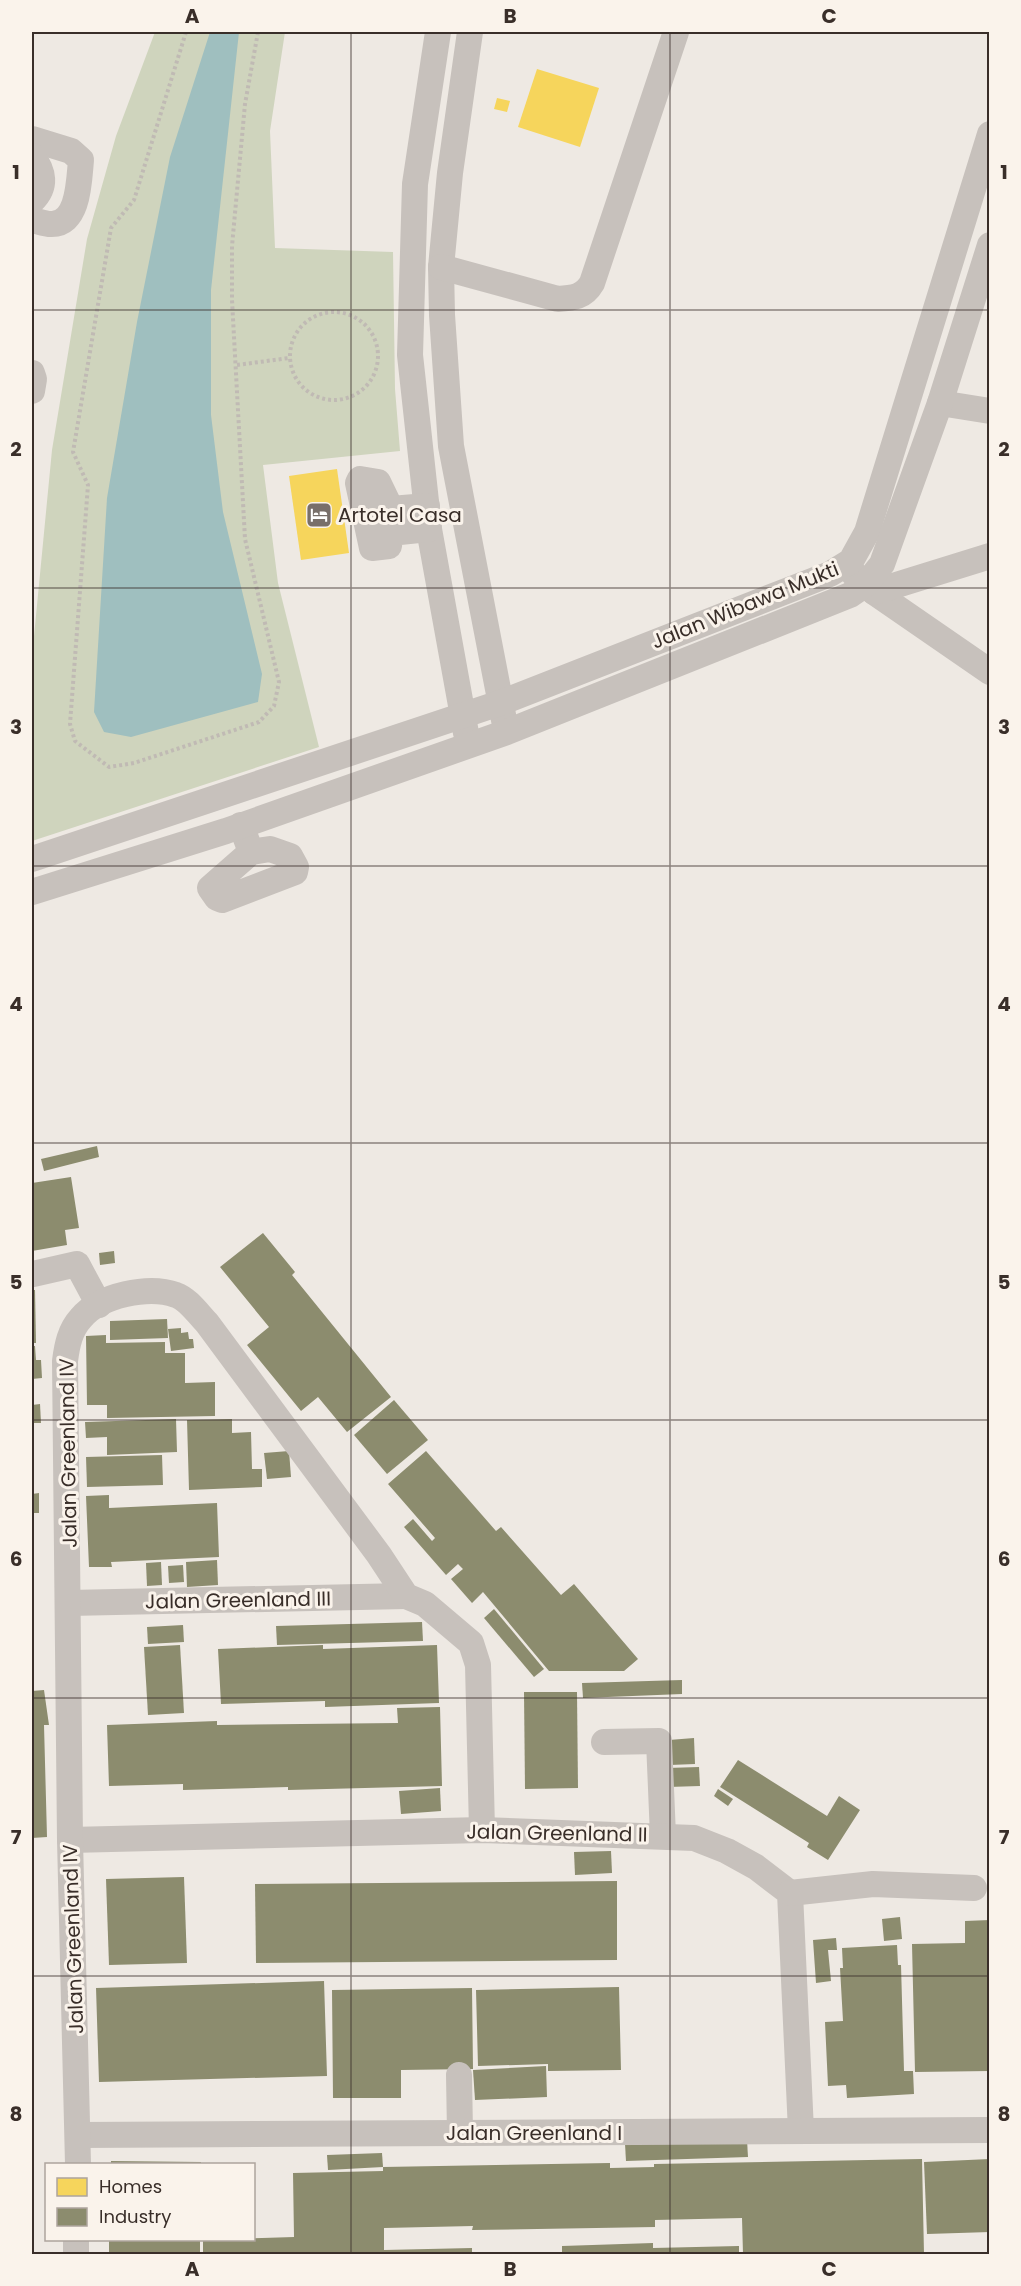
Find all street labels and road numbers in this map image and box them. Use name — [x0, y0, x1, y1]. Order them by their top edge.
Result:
street label: Jalan Wibawa Mukti — [647, 555, 843, 655]
street label: Jalan Greenland IV — [52, 1357, 84, 1548]
street label: Jalan Greenland III — [145, 1584, 331, 1616]
street label: Jalan Greenland II — [466, 1817, 648, 1849]
street label: Jalan Greenland IV — [56, 1843, 90, 2034]
street label: Jalan Greenland I — [446, 2119, 622, 2147]

